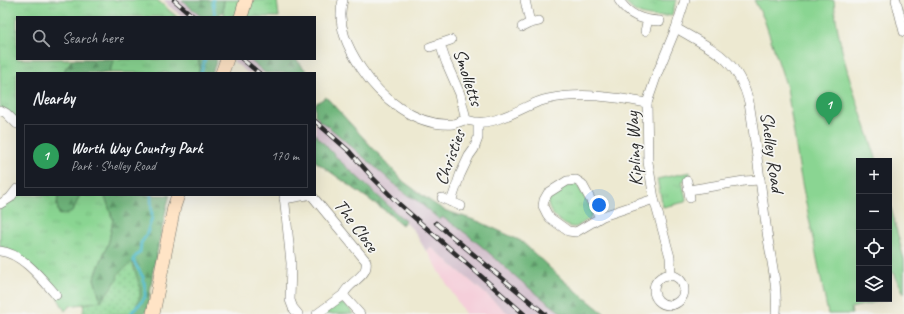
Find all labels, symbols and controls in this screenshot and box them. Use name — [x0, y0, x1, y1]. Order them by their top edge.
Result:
search box — [16, 16, 316, 60]
icon: search — [30, 27, 52, 49]
text: Search here — [62, 29, 123, 48]
street label: Smolletts — [448, 46, 489, 110]
text: Nearby — [32, 88, 75, 109]
pin: 1 — [816, 92, 842, 125]
street label: Kipling Way — [620, 109, 648, 187]
street label: Shelley Road — [755, 110, 790, 197]
street label: Christies — [429, 125, 472, 188]
text: Worth Way Country Park — [71, 139, 202, 158]
text: 1 — [43, 148, 49, 164]
text: 170 m — [271, 148, 299, 164]
text: Park · Shelley Road — [71, 158, 156, 174]
map controls — [856, 158, 892, 302]
button: + — [856, 158, 892, 194]
street label: The Close — [328, 194, 385, 258]
button: − — [856, 194, 892, 230]
your location — [589, 195, 609, 215]
button: locate — [856, 230, 892, 266]
button: layers — [856, 266, 892, 302]

